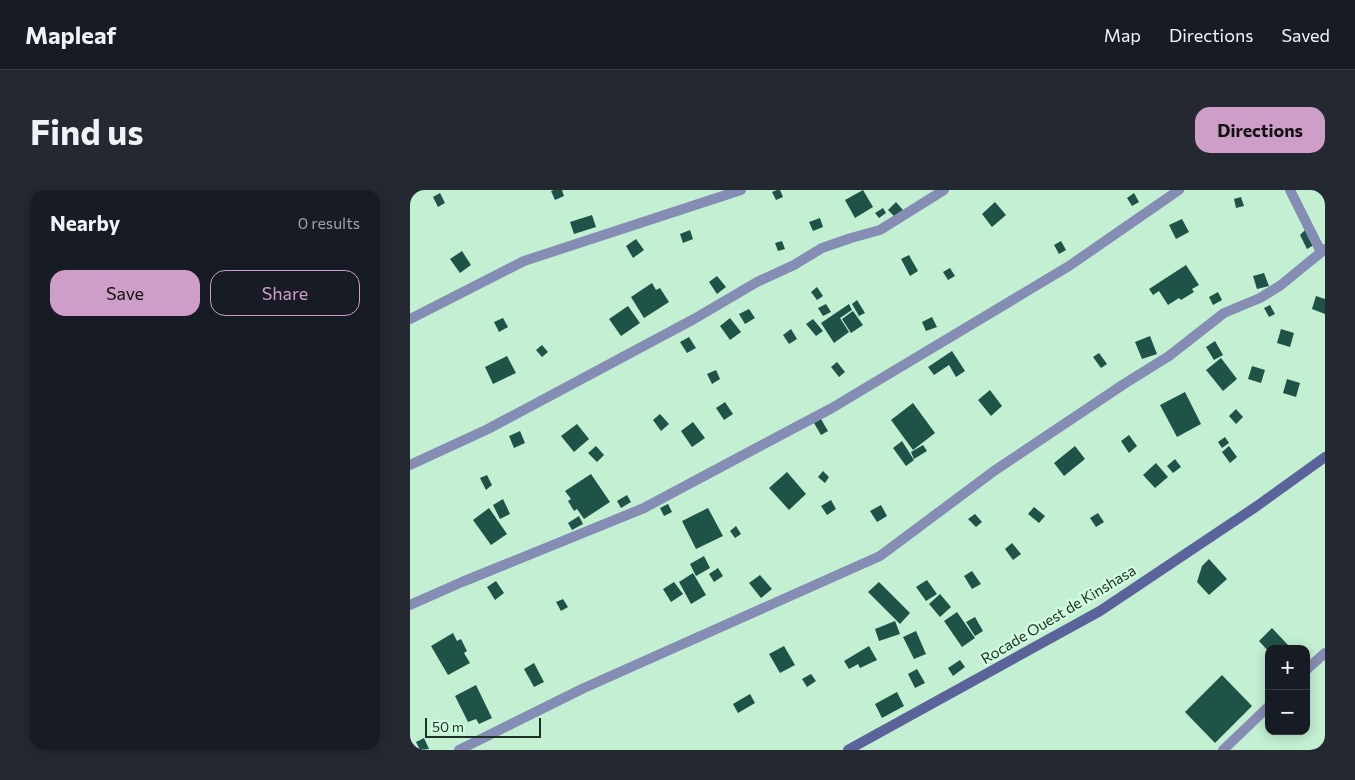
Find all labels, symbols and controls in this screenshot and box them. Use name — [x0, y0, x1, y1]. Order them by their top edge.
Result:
text: Mapleaf — [25, 20, 116, 49]
text: Map — [1104, 24, 1141, 46]
text: Directions — [1169, 24, 1253, 46]
text: Saved — [1281, 24, 1330, 46]
button: Directions — [1195, 107, 1325, 153]
text: Find us — [30, 109, 144, 152]
text: Nearby — [50, 210, 120, 235]
text: 0 results — [298, 213, 360, 232]
button: Save — [50, 270, 200, 316]
button: Share — [210, 270, 360, 316]
street label: Rocade Ouest de Kinshasa — [977, 561, 1139, 667]
map controls — [1265, 645, 1310, 735]
button: + — [1265, 645, 1310, 690]
button: − — [1265, 690, 1310, 735]
scale bar — [425, 715, 541, 738]
text: 50 m — [432, 718, 464, 735]

